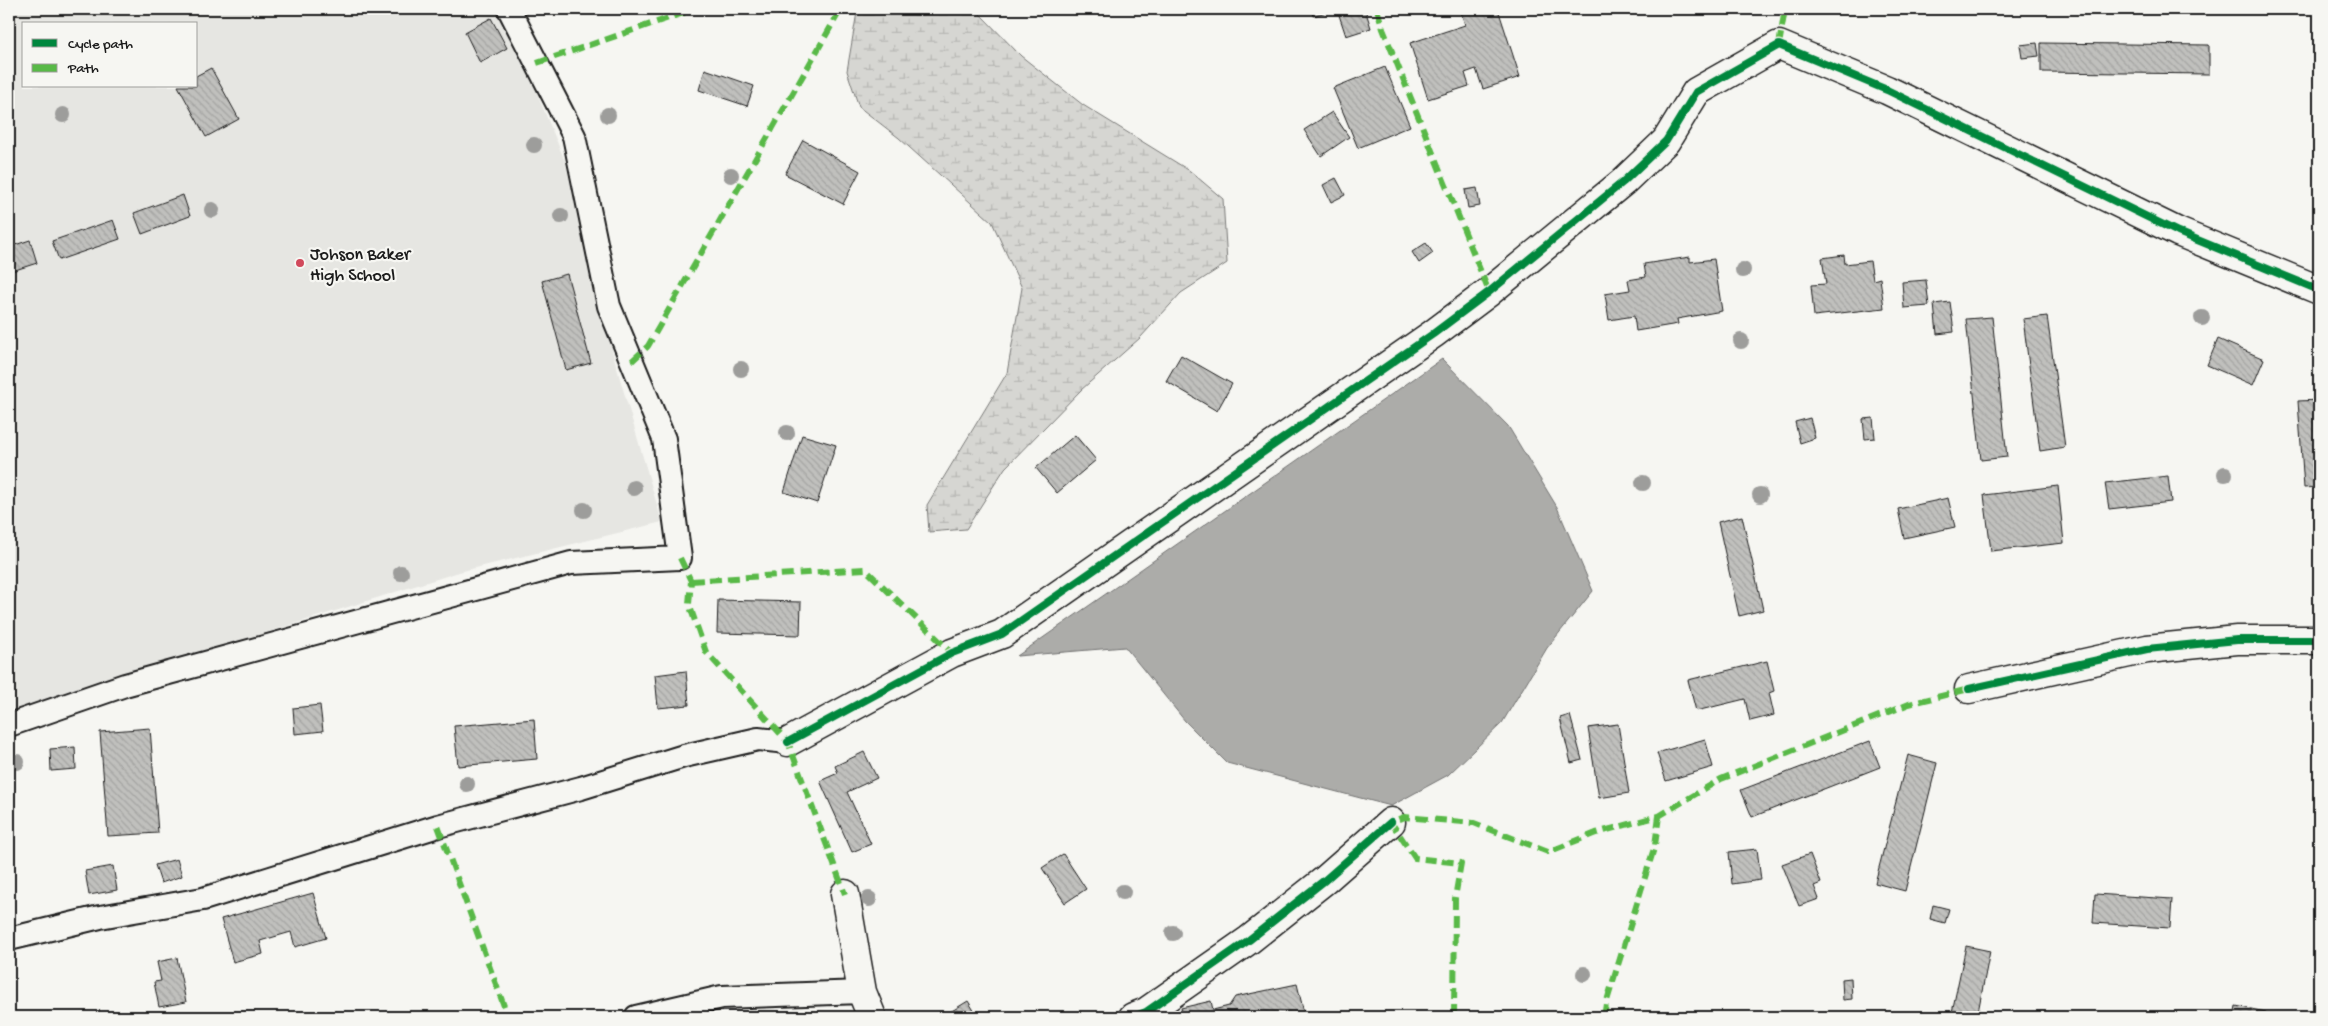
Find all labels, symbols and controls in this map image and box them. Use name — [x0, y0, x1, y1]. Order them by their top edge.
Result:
legend — [22, 22, 198, 88]
text: Cycle path — [68, 36, 133, 54]
text: Path — [67, 60, 99, 78]
place label: Johson Baker High School — [310, 245, 412, 287]
marker: Johson Baker High School — [294, 257, 306, 269]

